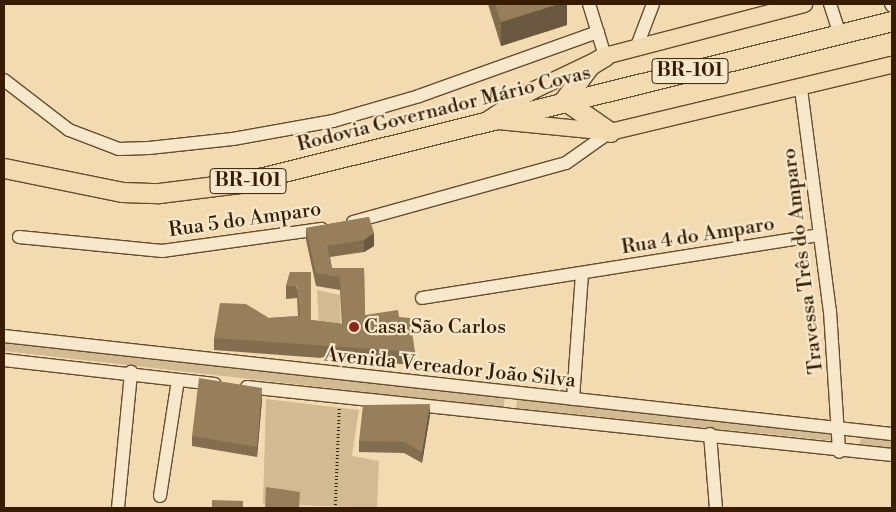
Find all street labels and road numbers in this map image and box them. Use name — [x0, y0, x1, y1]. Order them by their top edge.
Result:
road number: BR-101 — [651, 54, 729, 88]
street label: Rodovia Governador Mário Covas — [295, 61, 593, 157]
street label: Travessa Três do Amparo — [777, 147, 829, 375]
road number: BR-101 — [209, 165, 287, 198]
street label: Rua 5 do Amparo — [167, 197, 323, 243]
street label: Rua 4 do Amparo — [620, 212, 776, 260]
street label: Avenida Vereador João Silva — [323, 343, 577, 393]

